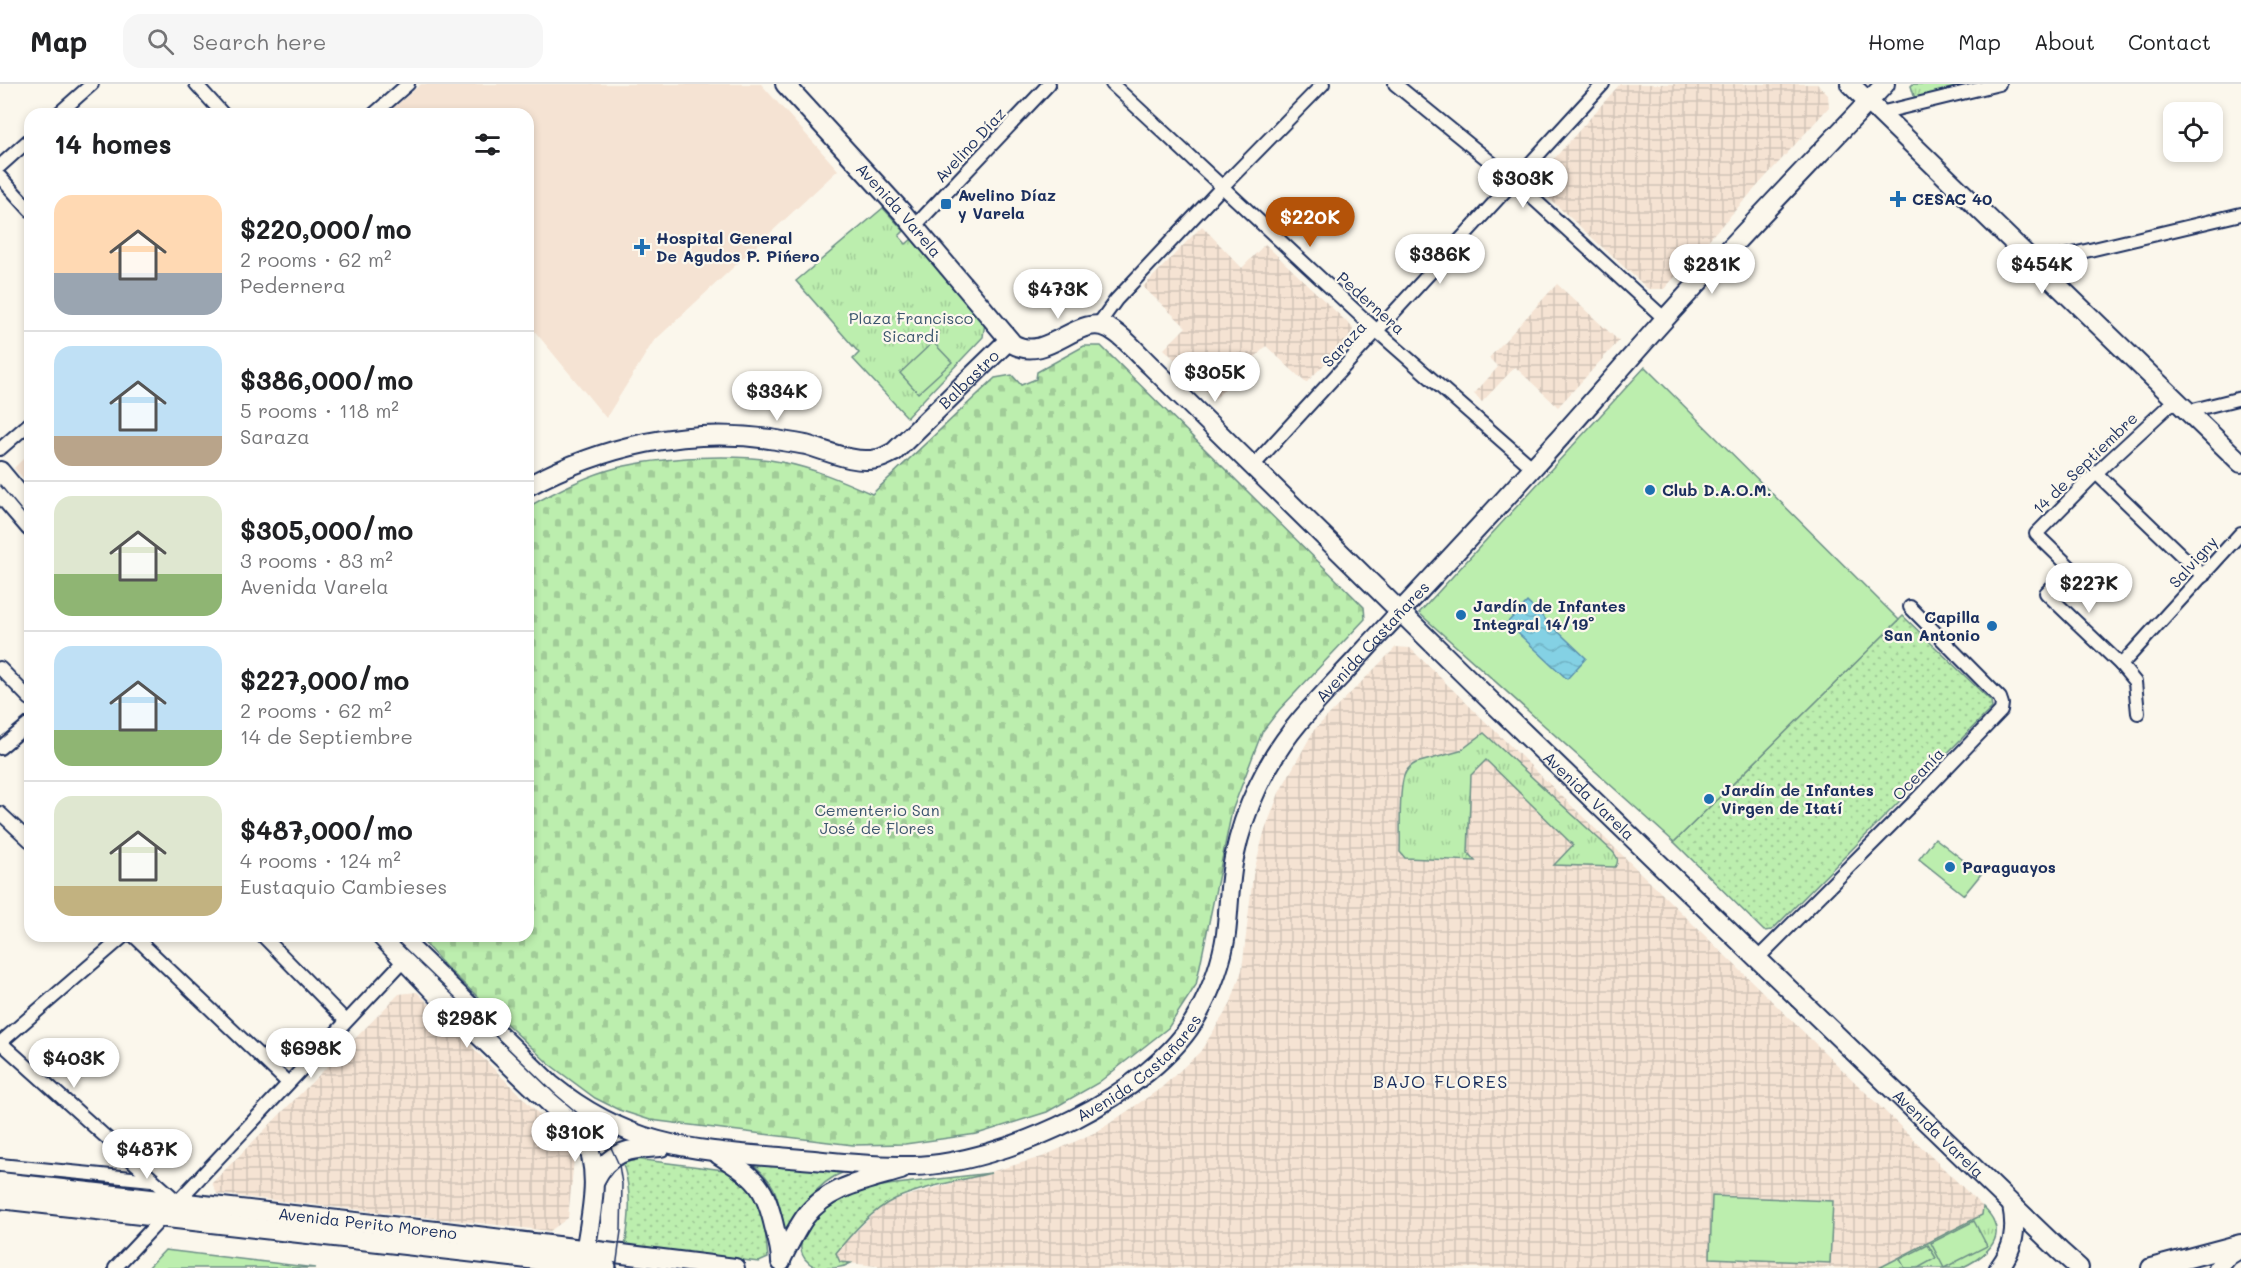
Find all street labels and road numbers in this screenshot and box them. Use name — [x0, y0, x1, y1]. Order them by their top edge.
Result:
street label: Avelino Díaz — [930, 103, 1010, 187]
street label: Avenida Varela — [852, 158, 947, 261]
street label: Pedernera — [1333, 267, 1410, 339]
street label: Saraza — [1317, 316, 1370, 371]
street label: Balbastro — [934, 345, 1003, 413]
street label: 14 de Septiembre — [2028, 407, 2142, 518]
street label: Salvigny — [2164, 531, 2221, 592]
street label: Avenida Castañares — [1311, 576, 1433, 706]
street label: Oceanía — [1887, 743, 1948, 805]
street label: Avenida Varela — [1539, 747, 1639, 844]
street label: Avenida Castañares — [1073, 1010, 1205, 1126]
street label: Avenida Varela — [1889, 1084, 1989, 1182]
street label: Avenida Perito Moreno — [277, 1202, 458, 1243]

